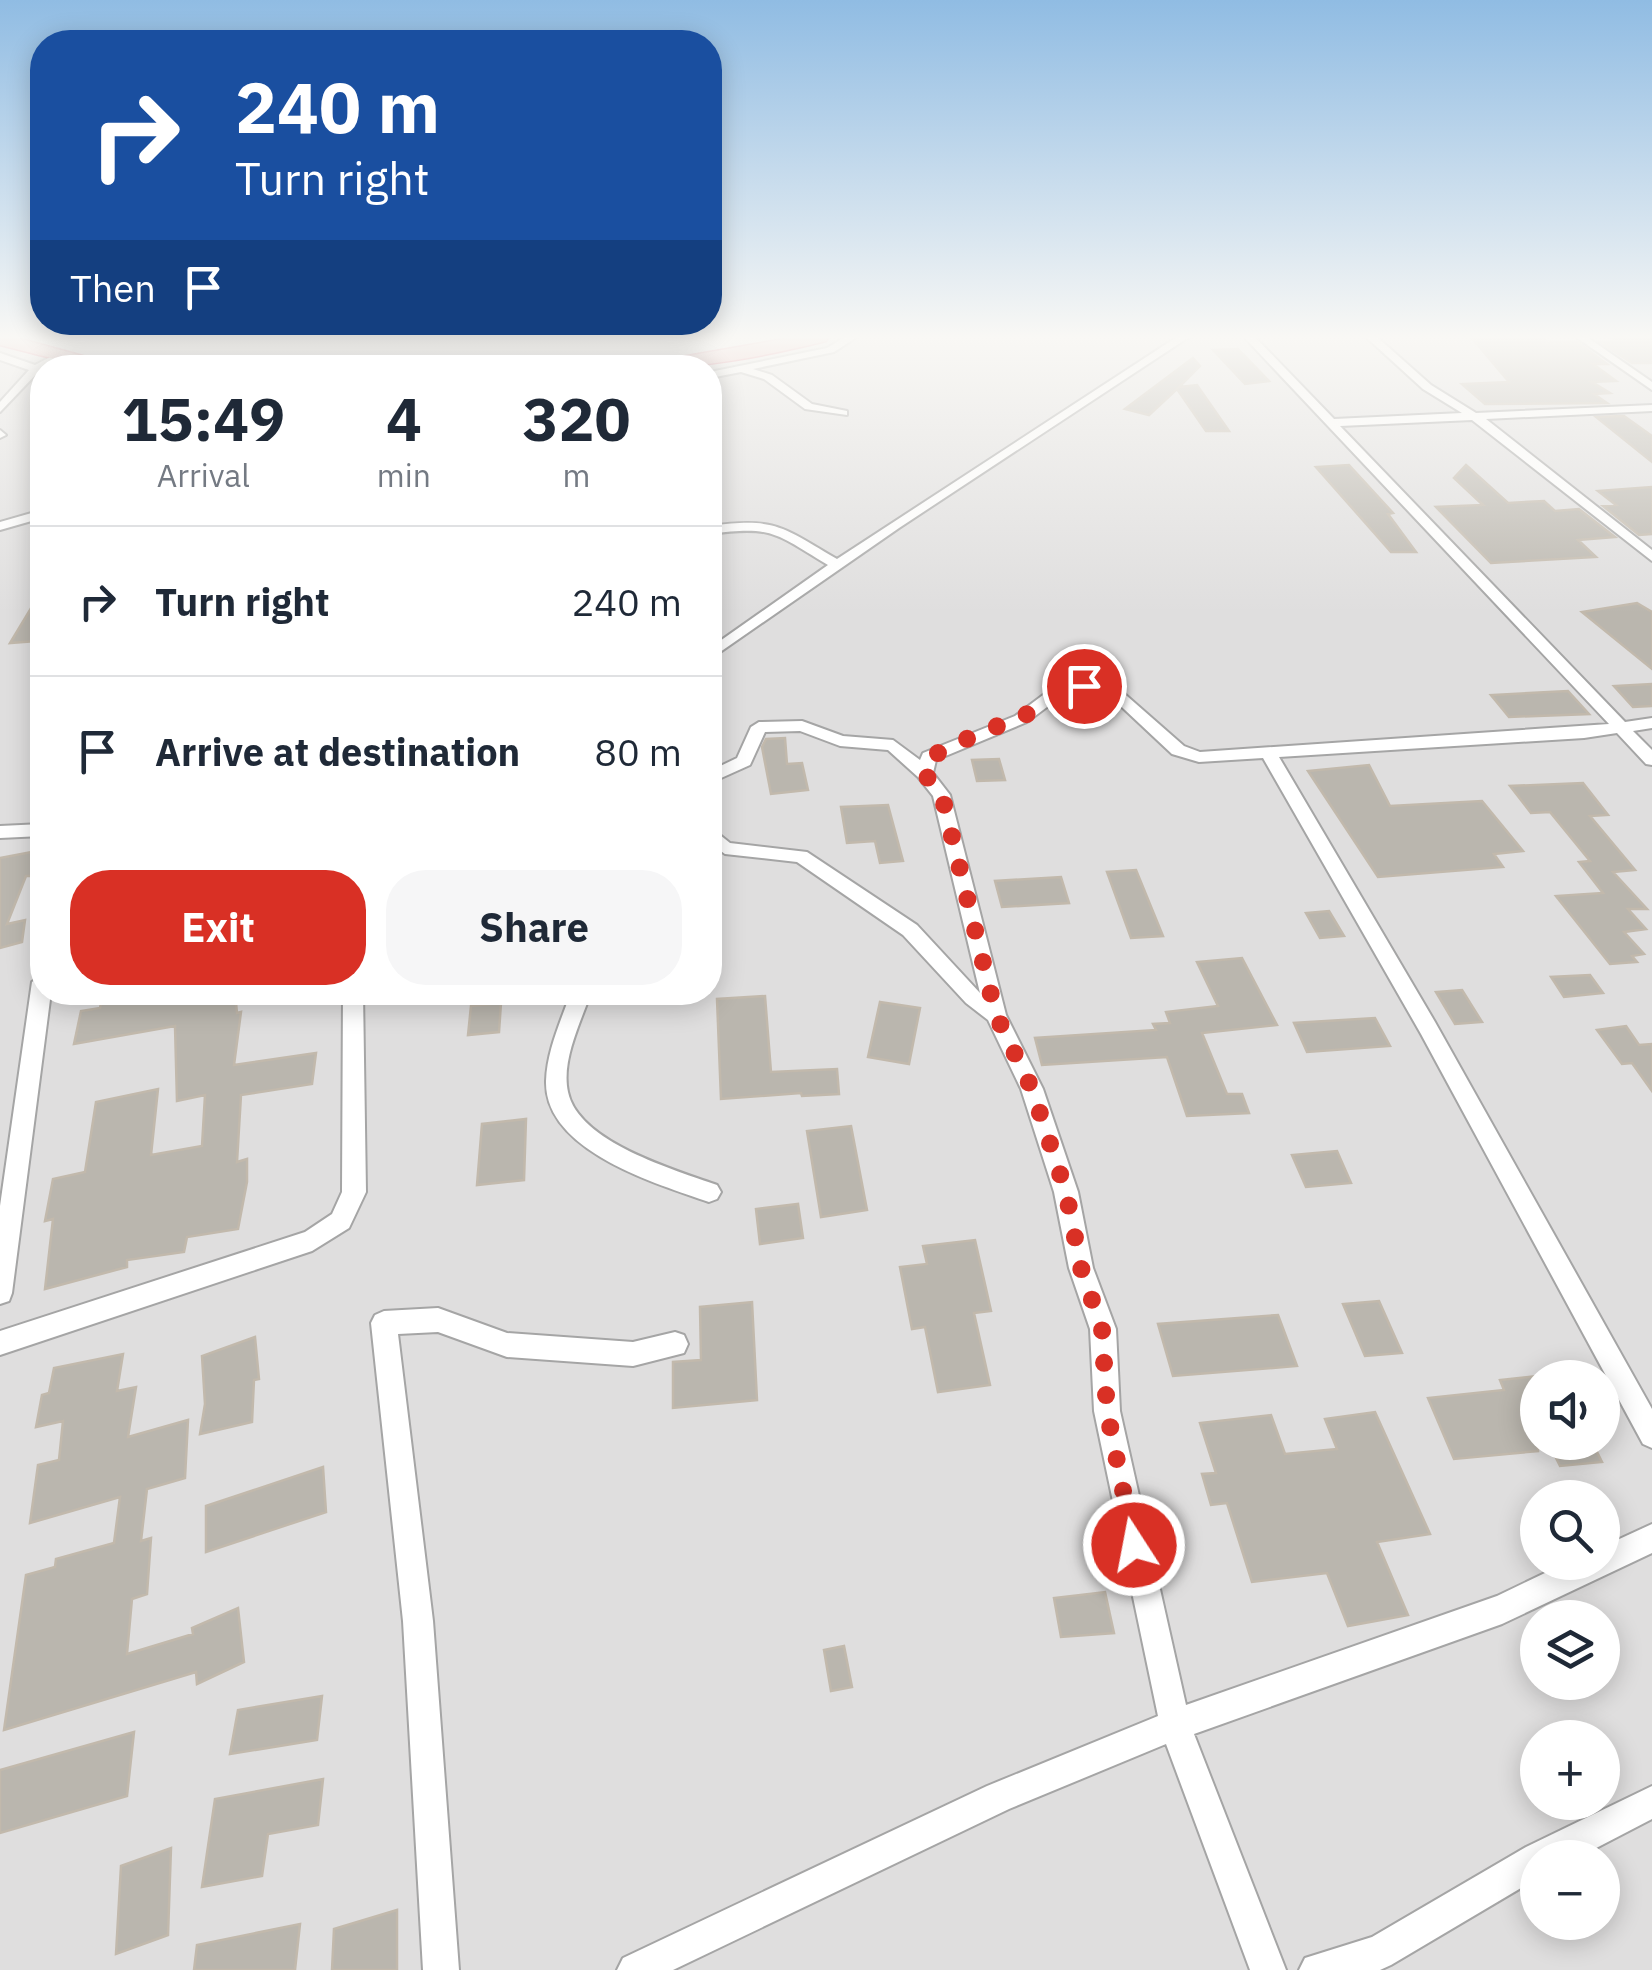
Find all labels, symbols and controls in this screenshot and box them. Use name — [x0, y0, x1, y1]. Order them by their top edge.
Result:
text: 240 m — [235, 61, 440, 152]
icon: right — [70, 70, 200, 200]
text: Turn right — [235, 149, 430, 207]
icon: arrive — [176, 260, 231, 315]
text: Then — [70, 263, 156, 312]
text: 15:49 — [122, 379, 285, 458]
text: 4 — [386, 379, 422, 458]
text: 320 — [522, 379, 630, 458]
text: Arrival — [157, 454, 250, 496]
text: min — [377, 454, 431, 496]
text: m — [563, 454, 590, 496]
icon: right — [70, 574, 125, 629]
text: Turn right — [155, 577, 330, 626]
text: 240 m — [571, 577, 682, 626]
pin — [1042, 644, 1127, 729]
icon: arrive — [1057, 659, 1112, 714]
icon: arrive — [70, 724, 125, 779]
text: Arrive at destination — [155, 727, 520, 776]
text: 80 m — [594, 727, 682, 776]
button: Exit — [70, 870, 366, 985]
button: Share — [386, 870, 682, 985]
map controls — [1520, 1360, 1620, 1940]
button: sound — [1520, 1360, 1620, 1460]
button: search — [1520, 1480, 1620, 1580]
position arrow — [1082, 1493, 1186, 1597]
button: layers — [1520, 1600, 1620, 1700]
button: + — [1520, 1720, 1620, 1820]
button: − — [1520, 1840, 1620, 1940]

